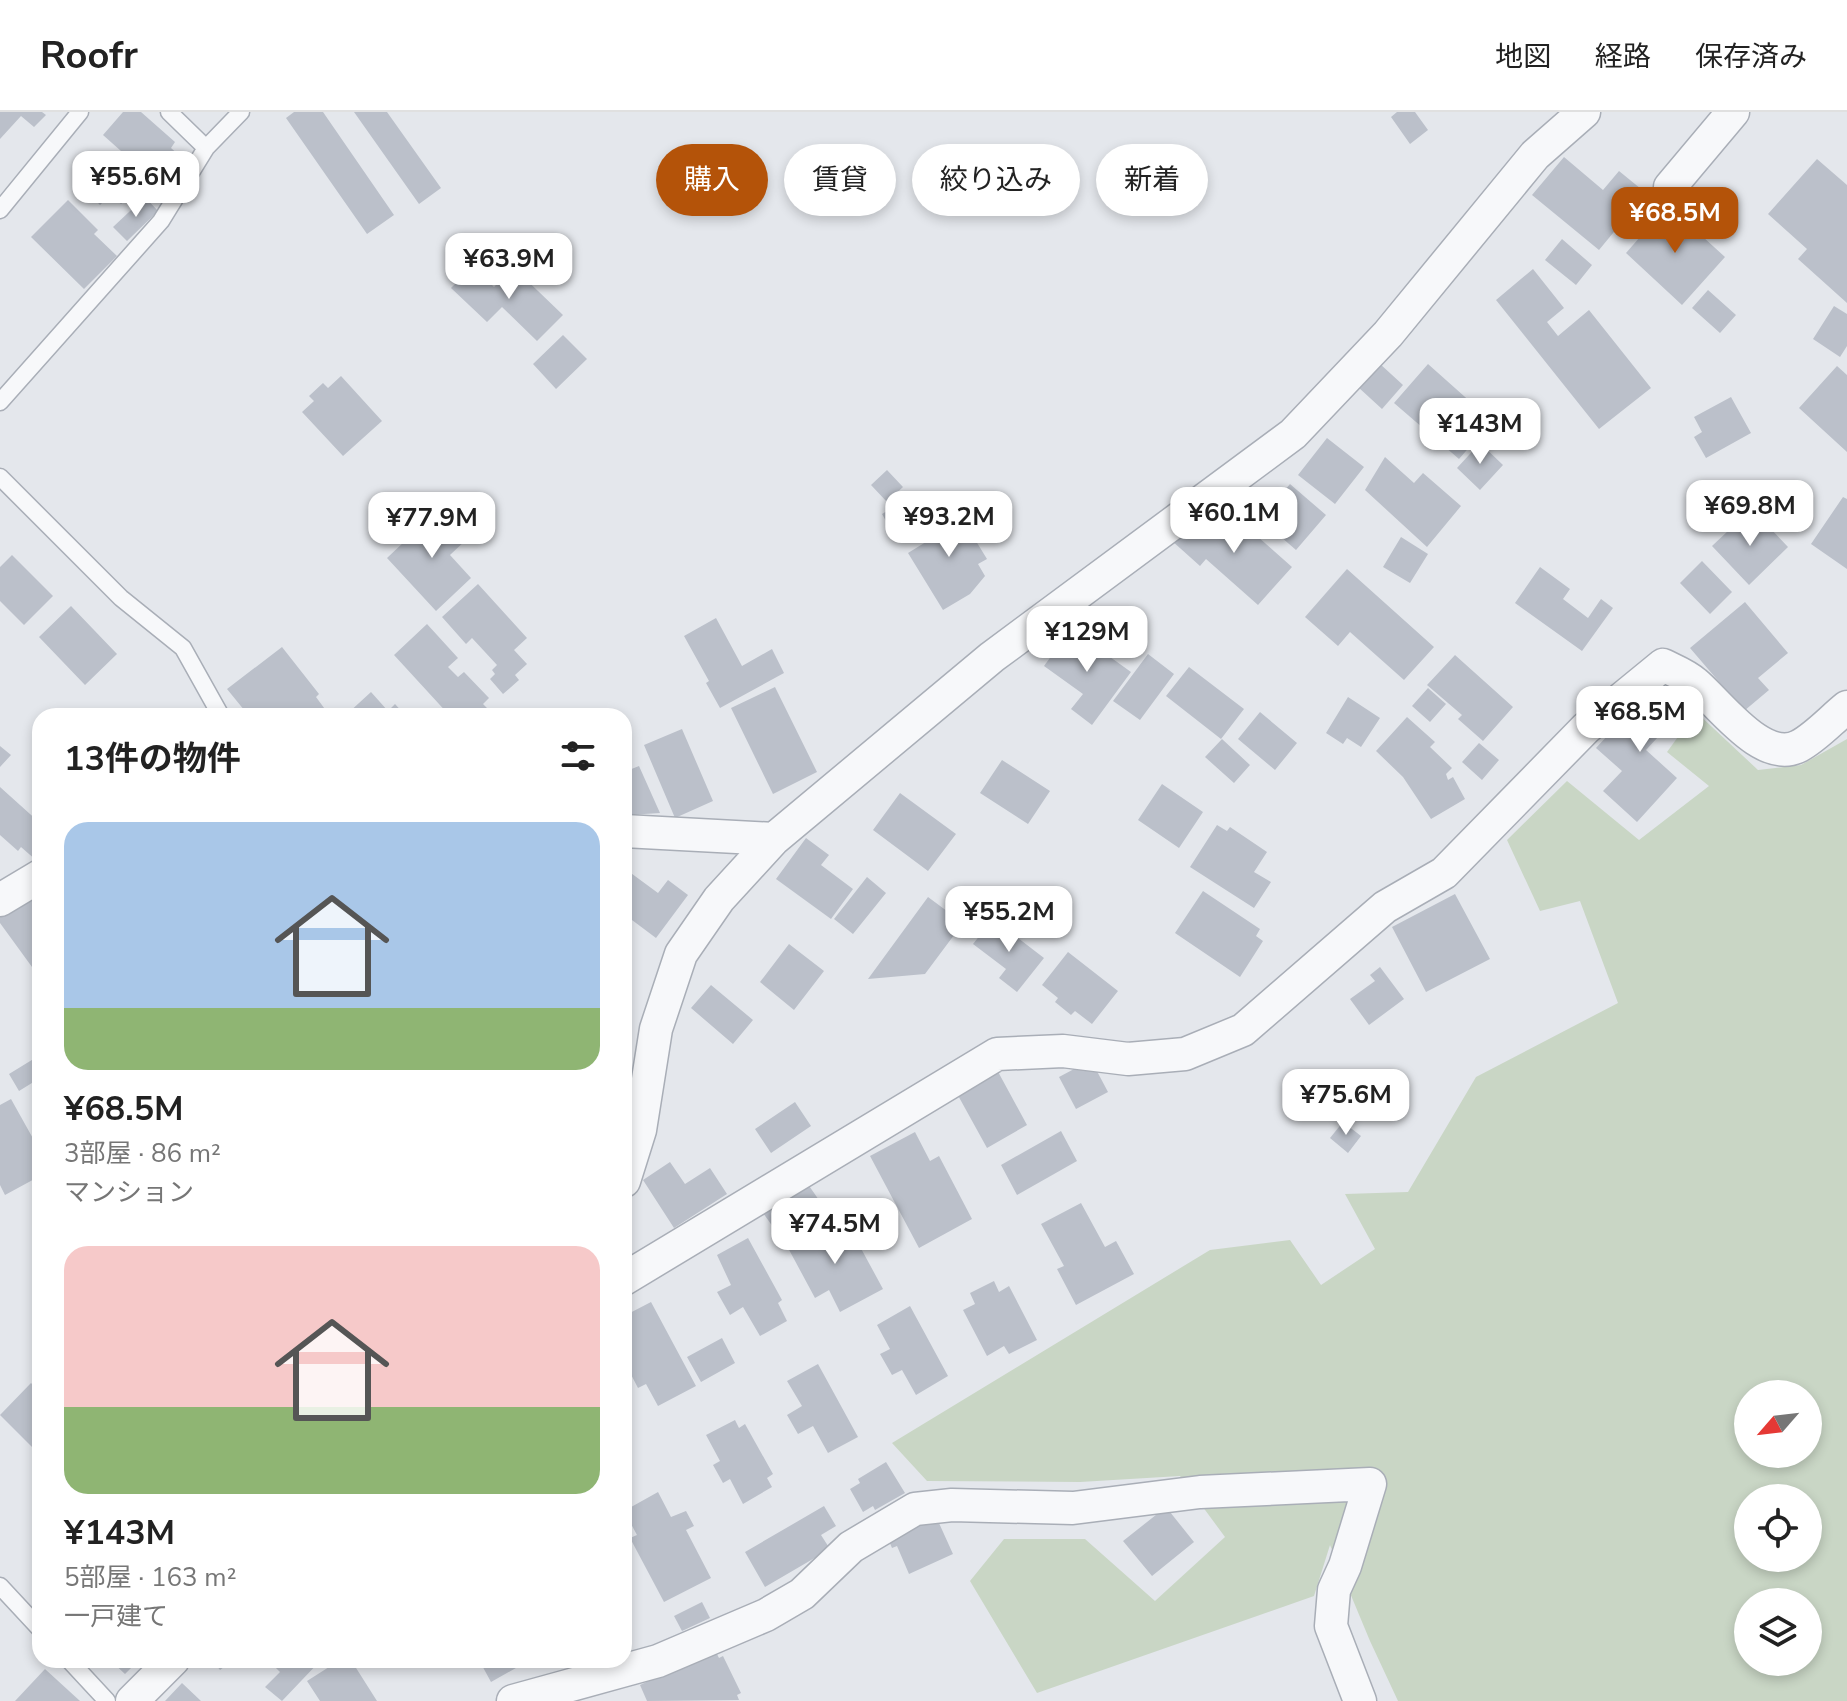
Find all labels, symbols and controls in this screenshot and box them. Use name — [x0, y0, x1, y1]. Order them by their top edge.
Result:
text: Roofr — [40, 30, 138, 81]
text: 地図 — [1495, 38, 1551, 76]
text: 経路 — [1595, 38, 1651, 76]
text: 保存済み — [1695, 38, 1807, 76]
chip: 購入 — [656, 144, 768, 216]
chip: 賃貸 — [784, 144, 896, 216]
chip: 絞り込み — [912, 144, 1080, 216]
chip: 新着 — [1096, 144, 1208, 216]
pin: ¥55.6M — [71, 151, 201, 219]
text: ¥55.6M — [90, 159, 182, 194]
pin: ¥68.5M — [1610, 187, 1740, 255]
text: ¥68.5M — [1629, 195, 1721, 230]
pin: ¥63.9M — [444, 233, 574, 301]
text: ¥63.9M — [463, 241, 555, 276]
pin: ¥143M — [1424, 398, 1536, 466]
text: ¥143M — [1438, 406, 1522, 441]
pin: ¥69.8M — [1685, 480, 1815, 548]
pin: ¥60.1M — [1169, 487, 1299, 555]
text: ¥69.8M — [1704, 488, 1796, 523]
pin: ¥93.2M — [884, 491, 1014, 559]
pin: ¥77.9M — [367, 492, 497, 560]
text: ¥60.1M — [1188, 495, 1280, 530]
text: ¥93.2M — [903, 499, 995, 534]
text: ¥77.9M — [386, 500, 478, 535]
pin: ¥129M — [1031, 606, 1143, 674]
text: ¥129M — [1045, 614, 1129, 649]
pin: ¥68.5M — [1575, 686, 1705, 754]
text: ¥68.5M — [1594, 694, 1686, 729]
icon: filters — [556, 734, 600, 778]
text: 13件の物件 — [64, 736, 241, 782]
icon: home — [260, 874, 404, 1018]
pin: ¥55.2M — [944, 886, 1074, 954]
text: ¥55.2M — [963, 894, 1055, 929]
pin: ¥75.6M — [1281, 1069, 1411, 1137]
text: ¥75.6M — [1300, 1077, 1392, 1112]
text: ¥68.5M — [64, 1086, 184, 1132]
text: 3部屋 · 86 m² — [64, 1136, 221, 1171]
text: マンション — [64, 1175, 194, 1210]
pin: ¥74.5M — [770, 1198, 900, 1266]
text: ¥74.5M — [789, 1206, 881, 1241]
icon: home — [260, 1298, 404, 1442]
north arrow — [1734, 1380, 1822, 1468]
map controls — [1734, 1380, 1822, 1676]
button: locate — [1734, 1484, 1822, 1572]
text: ¥143M — [64, 1510, 175, 1556]
text: 5部屋 · 163 m² — [64, 1560, 237, 1595]
button: layers — [1734, 1588, 1822, 1676]
text: 一戸建て — [64, 1599, 168, 1634]

